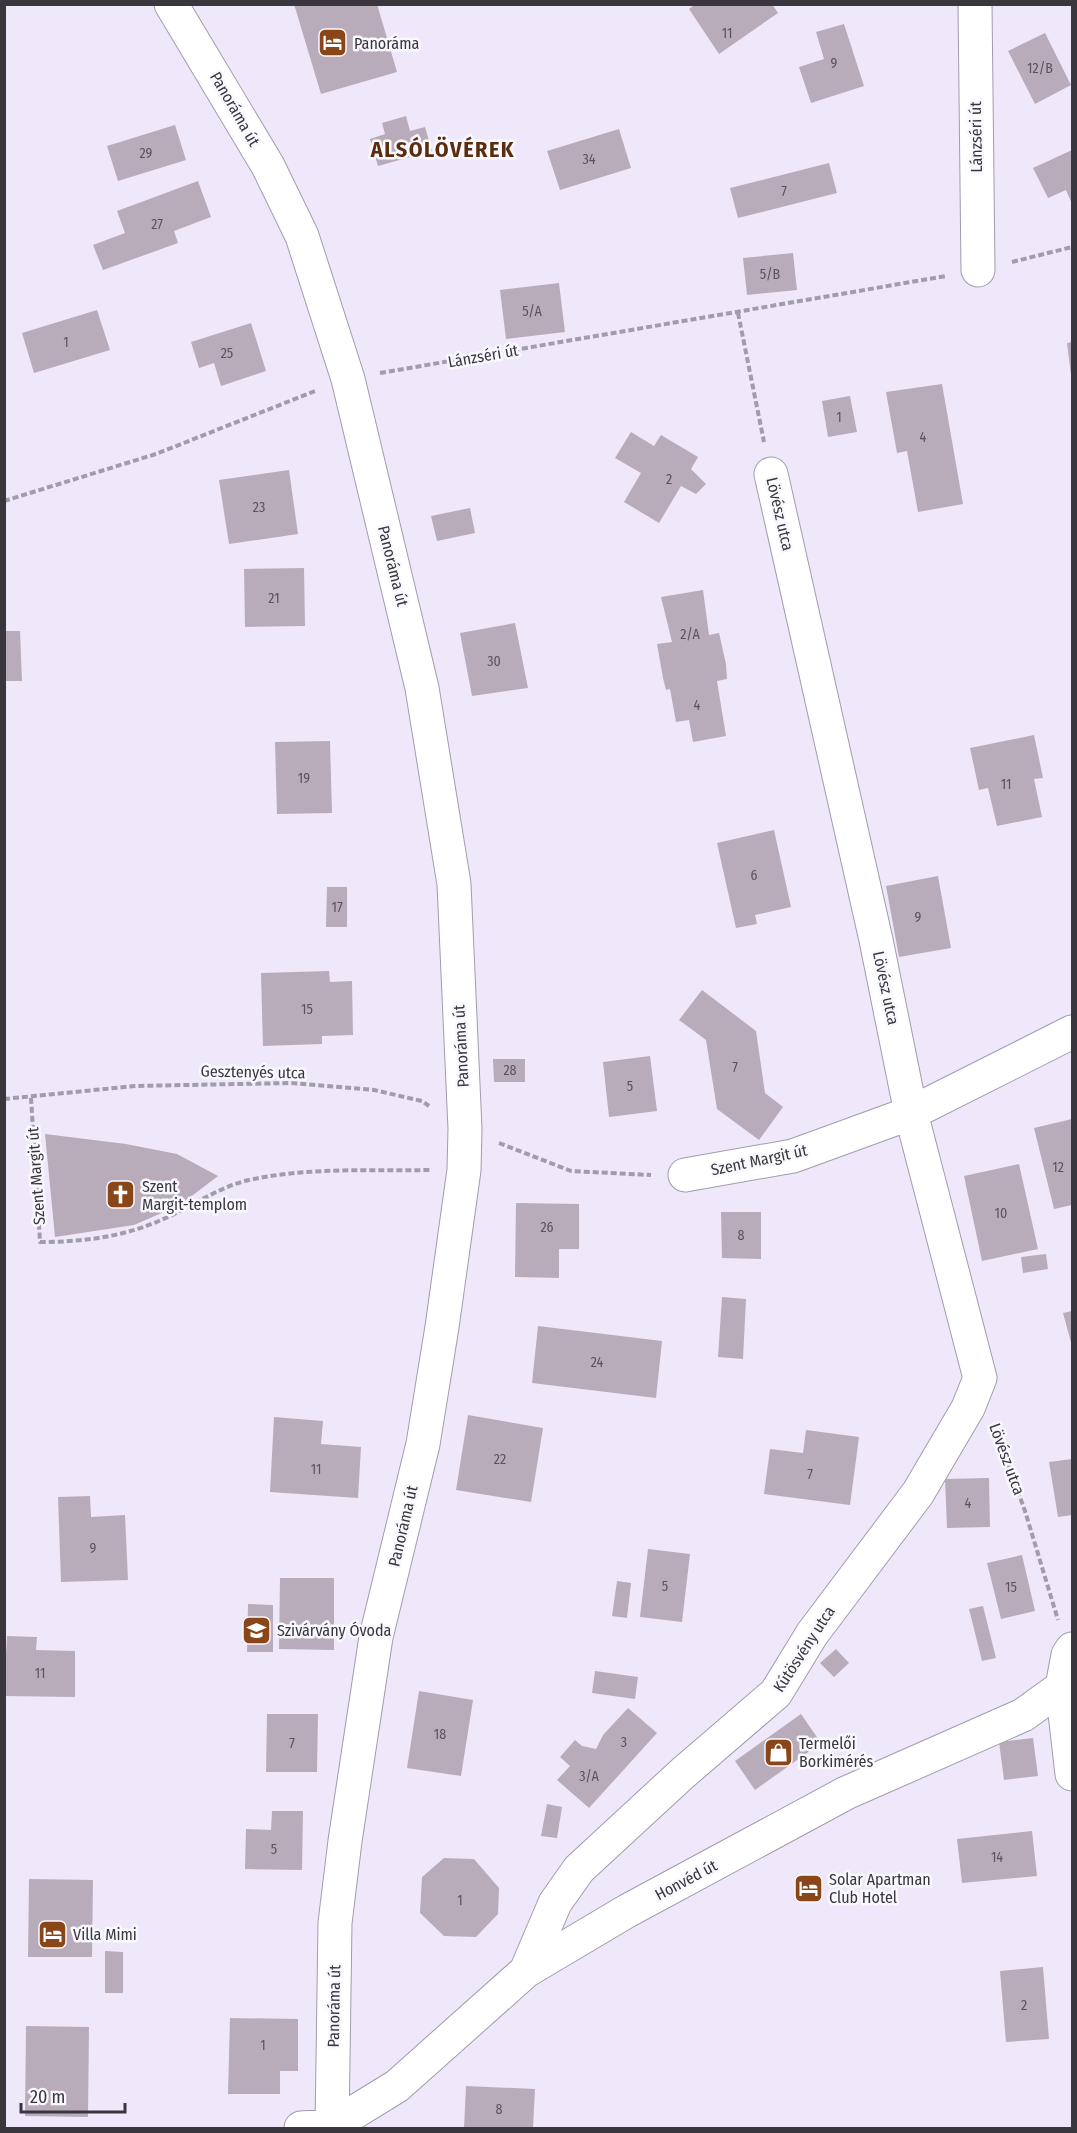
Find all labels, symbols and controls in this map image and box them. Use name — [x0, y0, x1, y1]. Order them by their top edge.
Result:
house number: 11 — [722, 25, 732, 42]
hotel icon: Panoráma — [317, 27, 349, 59]
place label: Panoráma — [354, 34, 419, 53]
house number: 9 — [831, 55, 838, 72]
house number: 12/B — [1027, 60, 1053, 77]
street label: Panoráma út — [206, 68, 264, 150]
street label: Lánzséri út — [966, 100, 986, 173]
district label: ALSÓLÖVÉREK — [370, 136, 515, 163]
house number: 29 — [140, 145, 153, 162]
house number: 34 — [582, 151, 596, 168]
house number: 7 — [781, 183, 787, 200]
house number: 27 — [151, 216, 163, 233]
house number: 5/B — [760, 266, 781, 283]
house number: 5/A — [522, 303, 542, 320]
house number: 1 — [63, 334, 69, 351]
street label: Lánzséri út — [446, 340, 520, 372]
house number: 25 — [221, 345, 233, 362]
house number: 1 — [836, 409, 842, 426]
house number: 4 — [920, 429, 927, 446]
house number: 2 — [666, 471, 672, 488]
street label: Lövész utca — [762, 475, 798, 553]
house number: 23 — [253, 499, 265, 516]
street label: Panoráma út — [374, 524, 412, 609]
house number: 21 — [268, 590, 280, 607]
house number: 2/A — [680, 626, 700, 643]
house number: 30 — [487, 653, 501, 670]
house number: 4 — [694, 697, 701, 714]
house number: 19 — [298, 770, 310, 787]
house number: 11 — [1001, 776, 1011, 793]
house number: 6 — [751, 867, 758, 884]
house number: 17 — [331, 899, 343, 916]
house number: 9 — [915, 909, 922, 926]
street label: Lövész utca — [869, 949, 903, 1027]
house number: 15 — [301, 1001, 313, 1018]
street label: Panoráma út — [449, 1003, 473, 1088]
house number: 7 — [732, 1059, 738, 1076]
street label: Gesztenyés utca — [200, 1062, 306, 1082]
house number: 28 — [503, 1062, 517, 1079]
house number: 5 — [627, 1078, 633, 1095]
street label: Szent Margit út — [23, 1126, 49, 1226]
street label: Szent Margit út — [709, 1140, 810, 1179]
house number: 12 — [1052, 1159, 1064, 1176]
place label: Szent Margit-templom — [142, 1177, 247, 1214]
church icon: Szent Margit-templom — [105, 1179, 137, 1211]
house number: 10 — [995, 1205, 1007, 1222]
house number: 26 — [540, 1219, 554, 1236]
house number: 8 — [738, 1227, 745, 1244]
house number: 24 — [591, 1354, 604, 1371]
street label: Lövész utca — [985, 1421, 1029, 1498]
house number: 22 — [494, 1451, 506, 1468]
house number: 11 — [311, 1461, 321, 1478]
house number: 7 — [807, 1466, 813, 1483]
street label: Panoráma út — [384, 1483, 422, 1568]
house number: 4 — [965, 1495, 972, 1512]
house number: 9 — [90, 1540, 97, 1557]
house number: 5 — [662, 1578, 668, 1595]
house number: 15 — [1005, 1579, 1017, 1596]
street label: Kútösvény utca — [769, 1602, 839, 1696]
school or university icon: Szivárvány Óvoda — [240, 1614, 272, 1646]
place label: Szivárvány Óvoda — [277, 1621, 391, 1640]
house number: 11 — [35, 1665, 45, 1682]
house number: 18 — [434, 1726, 446, 1743]
house number: 3 — [621, 1734, 627, 1751]
place label: Termelői Borkimérés — [799, 1734, 873, 1771]
house number: 7 — [289, 1735, 295, 1752]
shop icon: Termelői Borkimérés — [762, 1736, 794, 1768]
house number: 3/A — [579, 1768, 599, 1785]
house number: 5 — [271, 1841, 277, 1858]
house number: 14 — [991, 1849, 1003, 1866]
street label: Honvéd út — [652, 1855, 721, 1904]
place label: Solar Apartman Club Hotel — [829, 1870, 931, 1907]
hotel icon: Solar Apartman Club Hotel — [792, 1872, 824, 1904]
house number: 1 — [457, 1892, 463, 1909]
hotel icon: Villa Mimi — [36, 1918, 68, 1950]
place label: Villa Mimi — [73, 1925, 137, 1944]
street label: Panoráma út — [324, 1964, 344, 2047]
house number: 2 — [1021, 1997, 1027, 2014]
house number: 1 — [260, 2037, 266, 2054]
scale bar — [21, 2076, 124, 2114]
text: 20 m — [30, 2086, 65, 2108]
house number: 8 — [496, 2101, 503, 2118]

